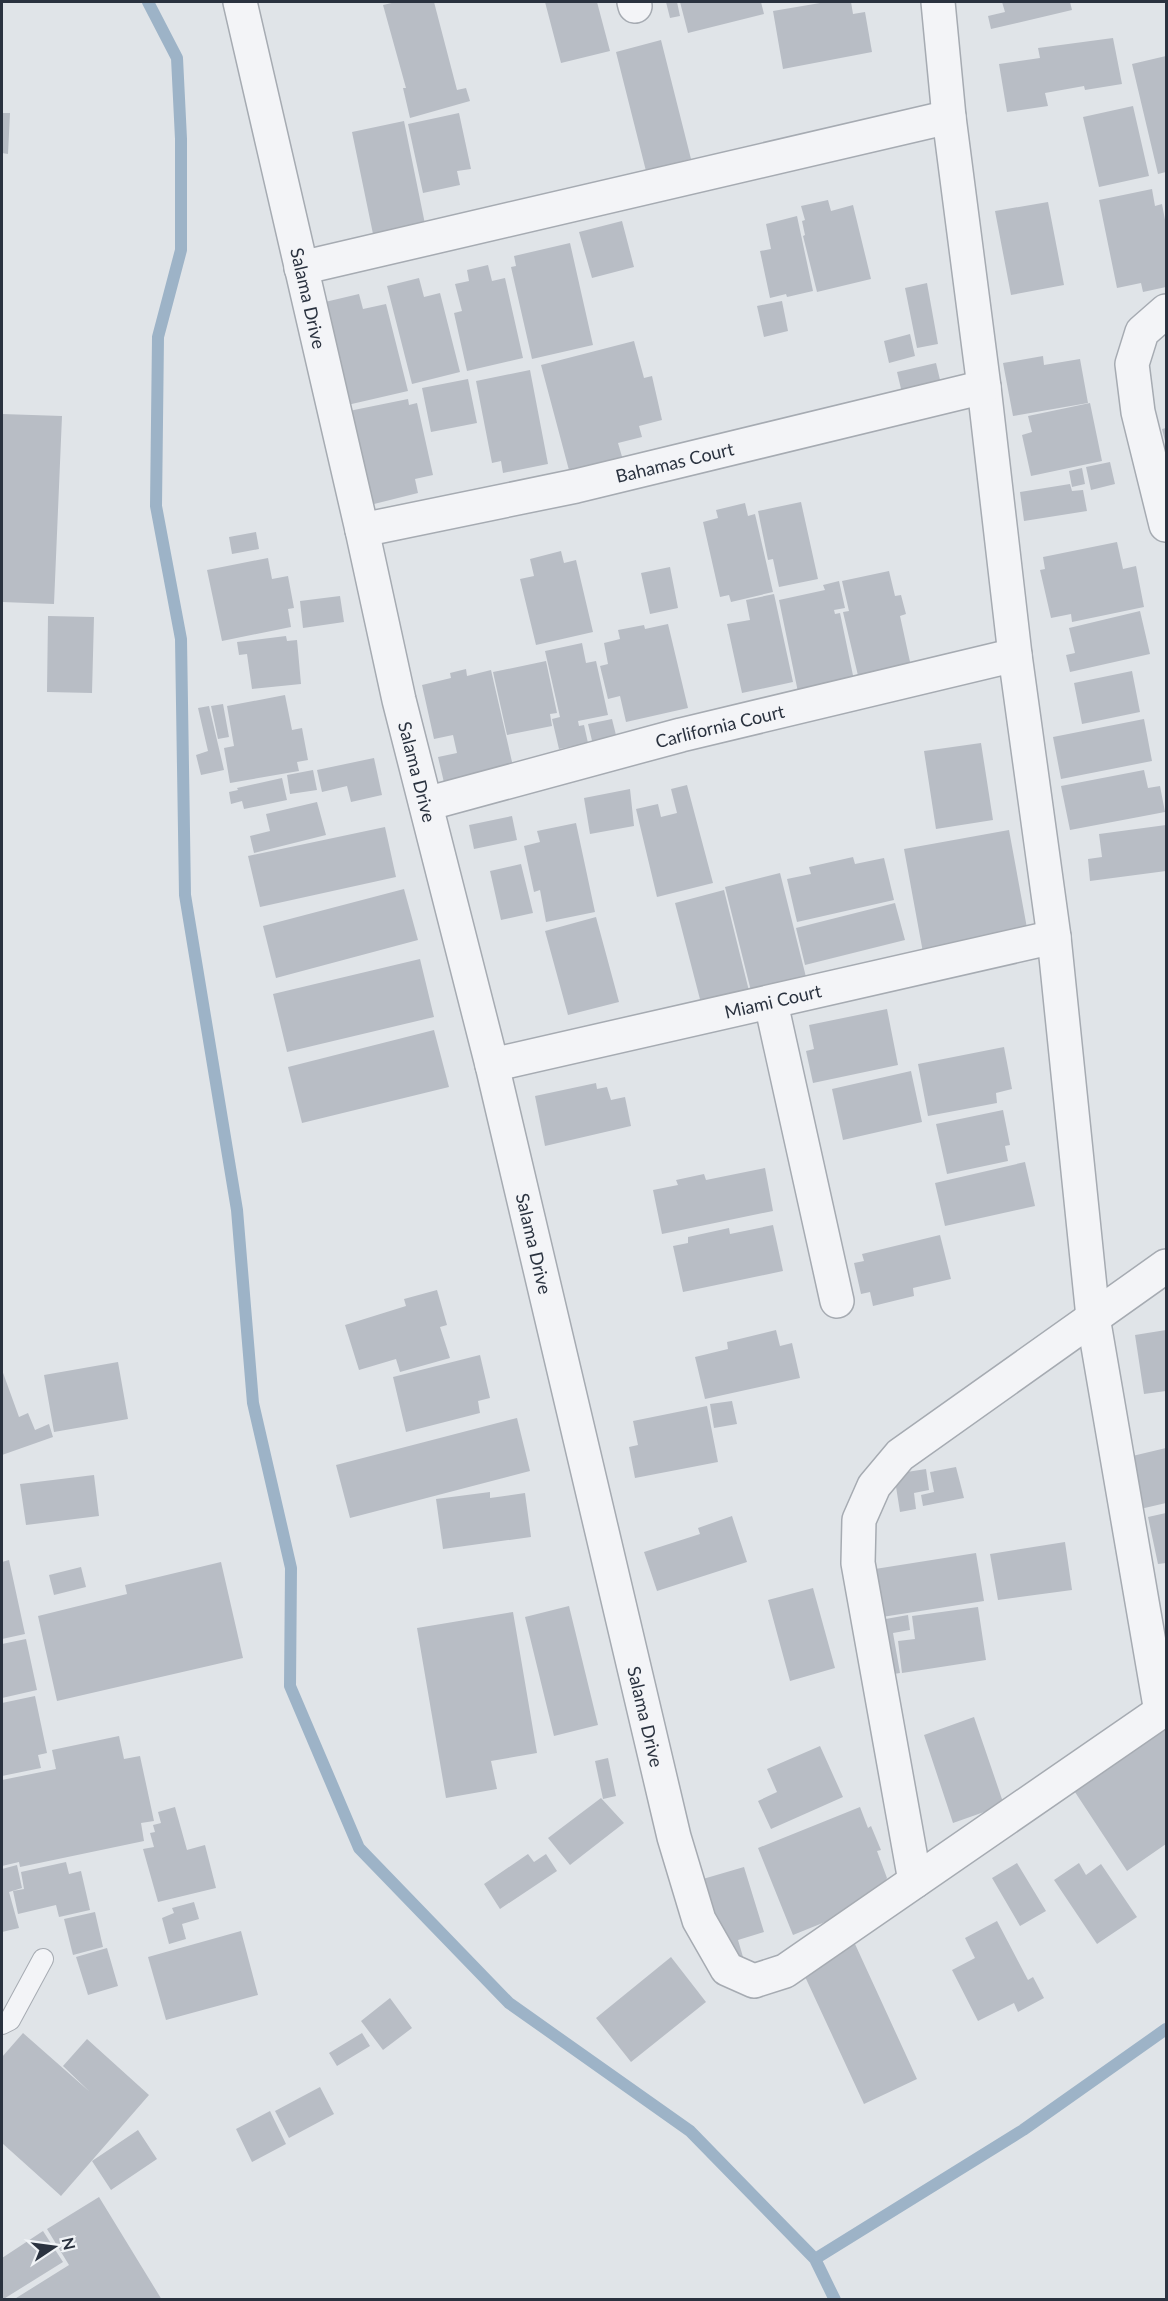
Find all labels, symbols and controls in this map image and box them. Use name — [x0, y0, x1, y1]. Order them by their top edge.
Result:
street label: Salama Drive — [286, 245, 331, 351]
street label: Bahamas Court — [613, 437, 736, 487]
street label: Carlifornia Court — [653, 700, 787, 752]
street label: Salama Drive — [394, 719, 441, 825]
street label: Miami Court — [722, 979, 824, 1023]
street label: Salama Drive — [512, 1191, 557, 1296]
street label: Salama Drive — [623, 1664, 668, 1769]
north arrow — [24, 2217, 84, 2277]
text: N — [58, 2235, 80, 2252]

